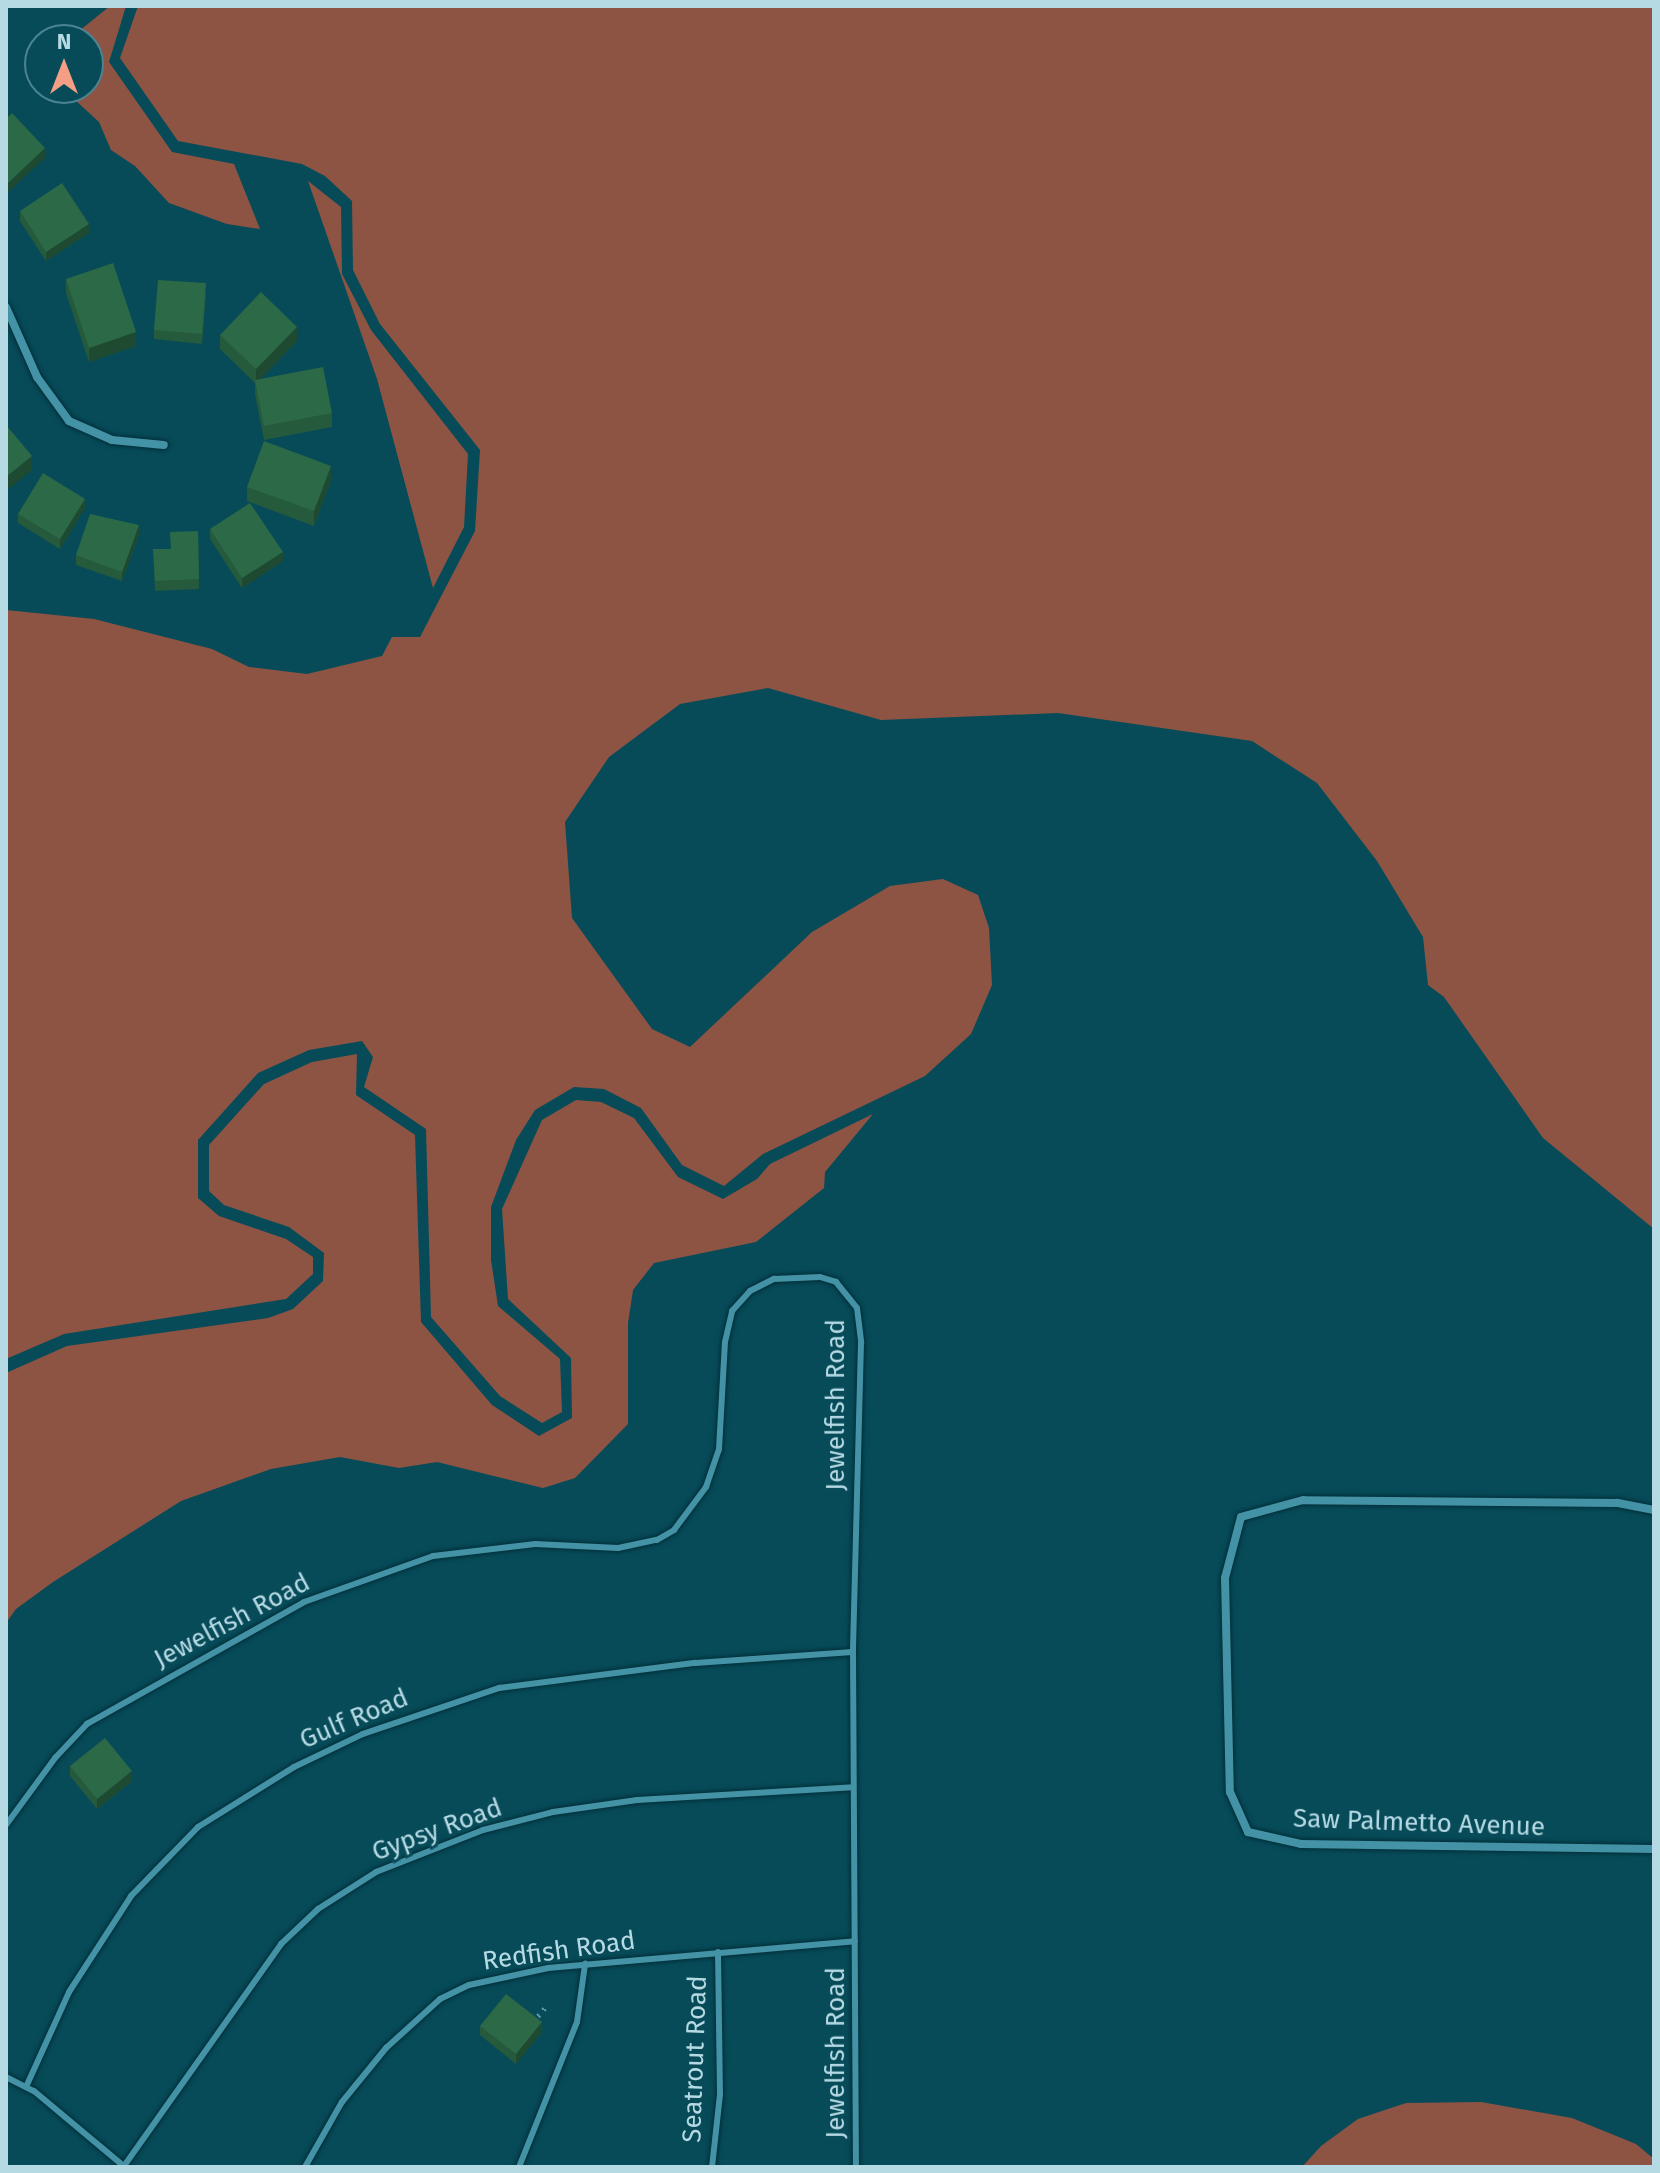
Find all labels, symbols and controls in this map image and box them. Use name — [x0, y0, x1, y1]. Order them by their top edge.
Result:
north arrow — [24, 24, 104, 104]
text: N — [57, 28, 71, 55]
street label: Jewelfish Road — [820, 1319, 852, 1491]
street label: Jewelfish Road — [149, 1567, 315, 1675]
street label: Gulf Road — [295, 1682, 413, 1756]
street label: Gypsy Road — [368, 1792, 506, 1868]
street label: Saw Palmetto Avenue — [1292, 1803, 1546, 1843]
street label: Redfish Road — [480, 1925, 638, 1977]
street label: Jewelfish Road — [820, 1967, 852, 2139]
street label: Seatrout Road — [676, 1975, 714, 2143]

